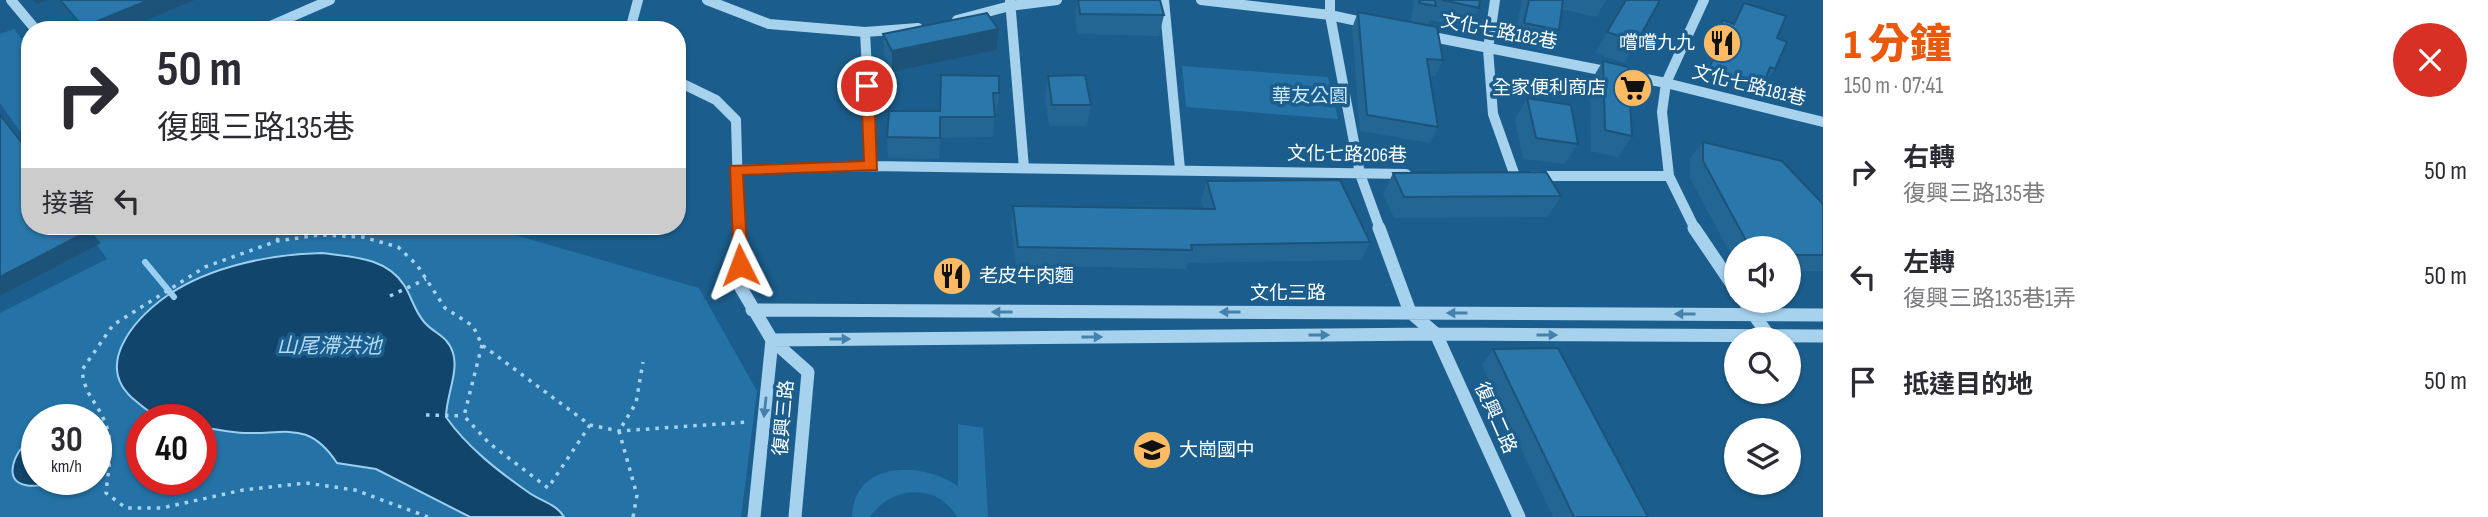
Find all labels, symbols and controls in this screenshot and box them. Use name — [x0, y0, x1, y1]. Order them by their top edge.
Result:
street label: 文化七路182巷 — [1439, 9, 1559, 55]
text: 1 分鐘 — [1844, 20, 1952, 71]
restaurant icon: 嚐嚐九九 — [1701, 22, 1743, 64]
button: close — [2393, 23, 2467, 97]
place label: 嚐嚐九九 — [1619, 32, 1695, 55]
text: 50 m — [157, 41, 242, 100]
icon: right — [42, 49, 133, 140]
pin — [837, 56, 897, 116]
street label: 文化七路181巷 — [1690, 61, 1808, 111]
icon: arrive — [848, 67, 886, 105]
supermarket icon: 全家便利商店 — [1612, 67, 1654, 109]
text: 150 m · 07:41 — [1844, 72, 1943, 100]
place label: 全家便利商店 — [1492, 77, 1606, 100]
park label: 華友公園 — [1272, 85, 1348, 108]
text: 復興三路135巷 — [157, 109, 354, 148]
street label: 文化七路206巷 — [1287, 142, 1407, 168]
text: 右轉 — [1903, 143, 1955, 174]
icon: right — [1844, 153, 1882, 191]
text: 50 m — [2424, 156, 2467, 187]
text: 復興三路135巷 — [1903, 180, 2045, 208]
icon: left — [108, 182, 146, 220]
text: 接著 — [42, 189, 94, 220]
position arrow — [703, 228, 777, 302]
map controls — [1724, 236, 1801, 495]
button: sound — [1724, 236, 1801, 313]
text: 左轉 — [1903, 248, 1955, 279]
restaurant icon: 老皮牛肉麵 — [931, 255, 973, 297]
icon: left — [1844, 258, 1882, 296]
text: 50 m — [2424, 261, 2467, 292]
place label: 老皮牛肉麵 — [979, 265, 1074, 288]
street label: 文化三路 — [1250, 282, 1326, 305]
text: 復興三路135巷1弄 — [1903, 285, 2076, 313]
one-way arrow — [991, 306, 1013, 318]
one-way arrow — [1219, 306, 1241, 318]
one-way arrow — [1446, 307, 1468, 319]
one-way arrow — [1674, 308, 1696, 320]
button: search — [1724, 327, 1801, 404]
one-way arrow — [1309, 329, 1331, 341]
one-way arrow — [1536, 329, 1558, 341]
one-way arrow — [1081, 331, 1103, 343]
one-way arrow — [829, 333, 851, 345]
water label: 山尾滯洪池 — [277, 334, 383, 359]
icon: arrive — [1844, 363, 1882, 401]
text: 50 m — [2424, 366, 2467, 397]
text: 抵達目的地 — [1903, 370, 2033, 401]
street label: 復興三路 — [769, 379, 799, 457]
street label: 復興二路 — [1469, 379, 1521, 457]
one-way arrow — [759, 397, 770, 419]
speed limit sign: 40 — [126, 404, 217, 495]
button: layers — [1724, 418, 1801, 495]
text: 30 — [50, 419, 83, 462]
school or university icon: 大崗國中 — [1131, 429, 1173, 471]
place label: 大崗國中 — [1179, 439, 1255, 462]
text: km/h — [51, 456, 82, 477]

